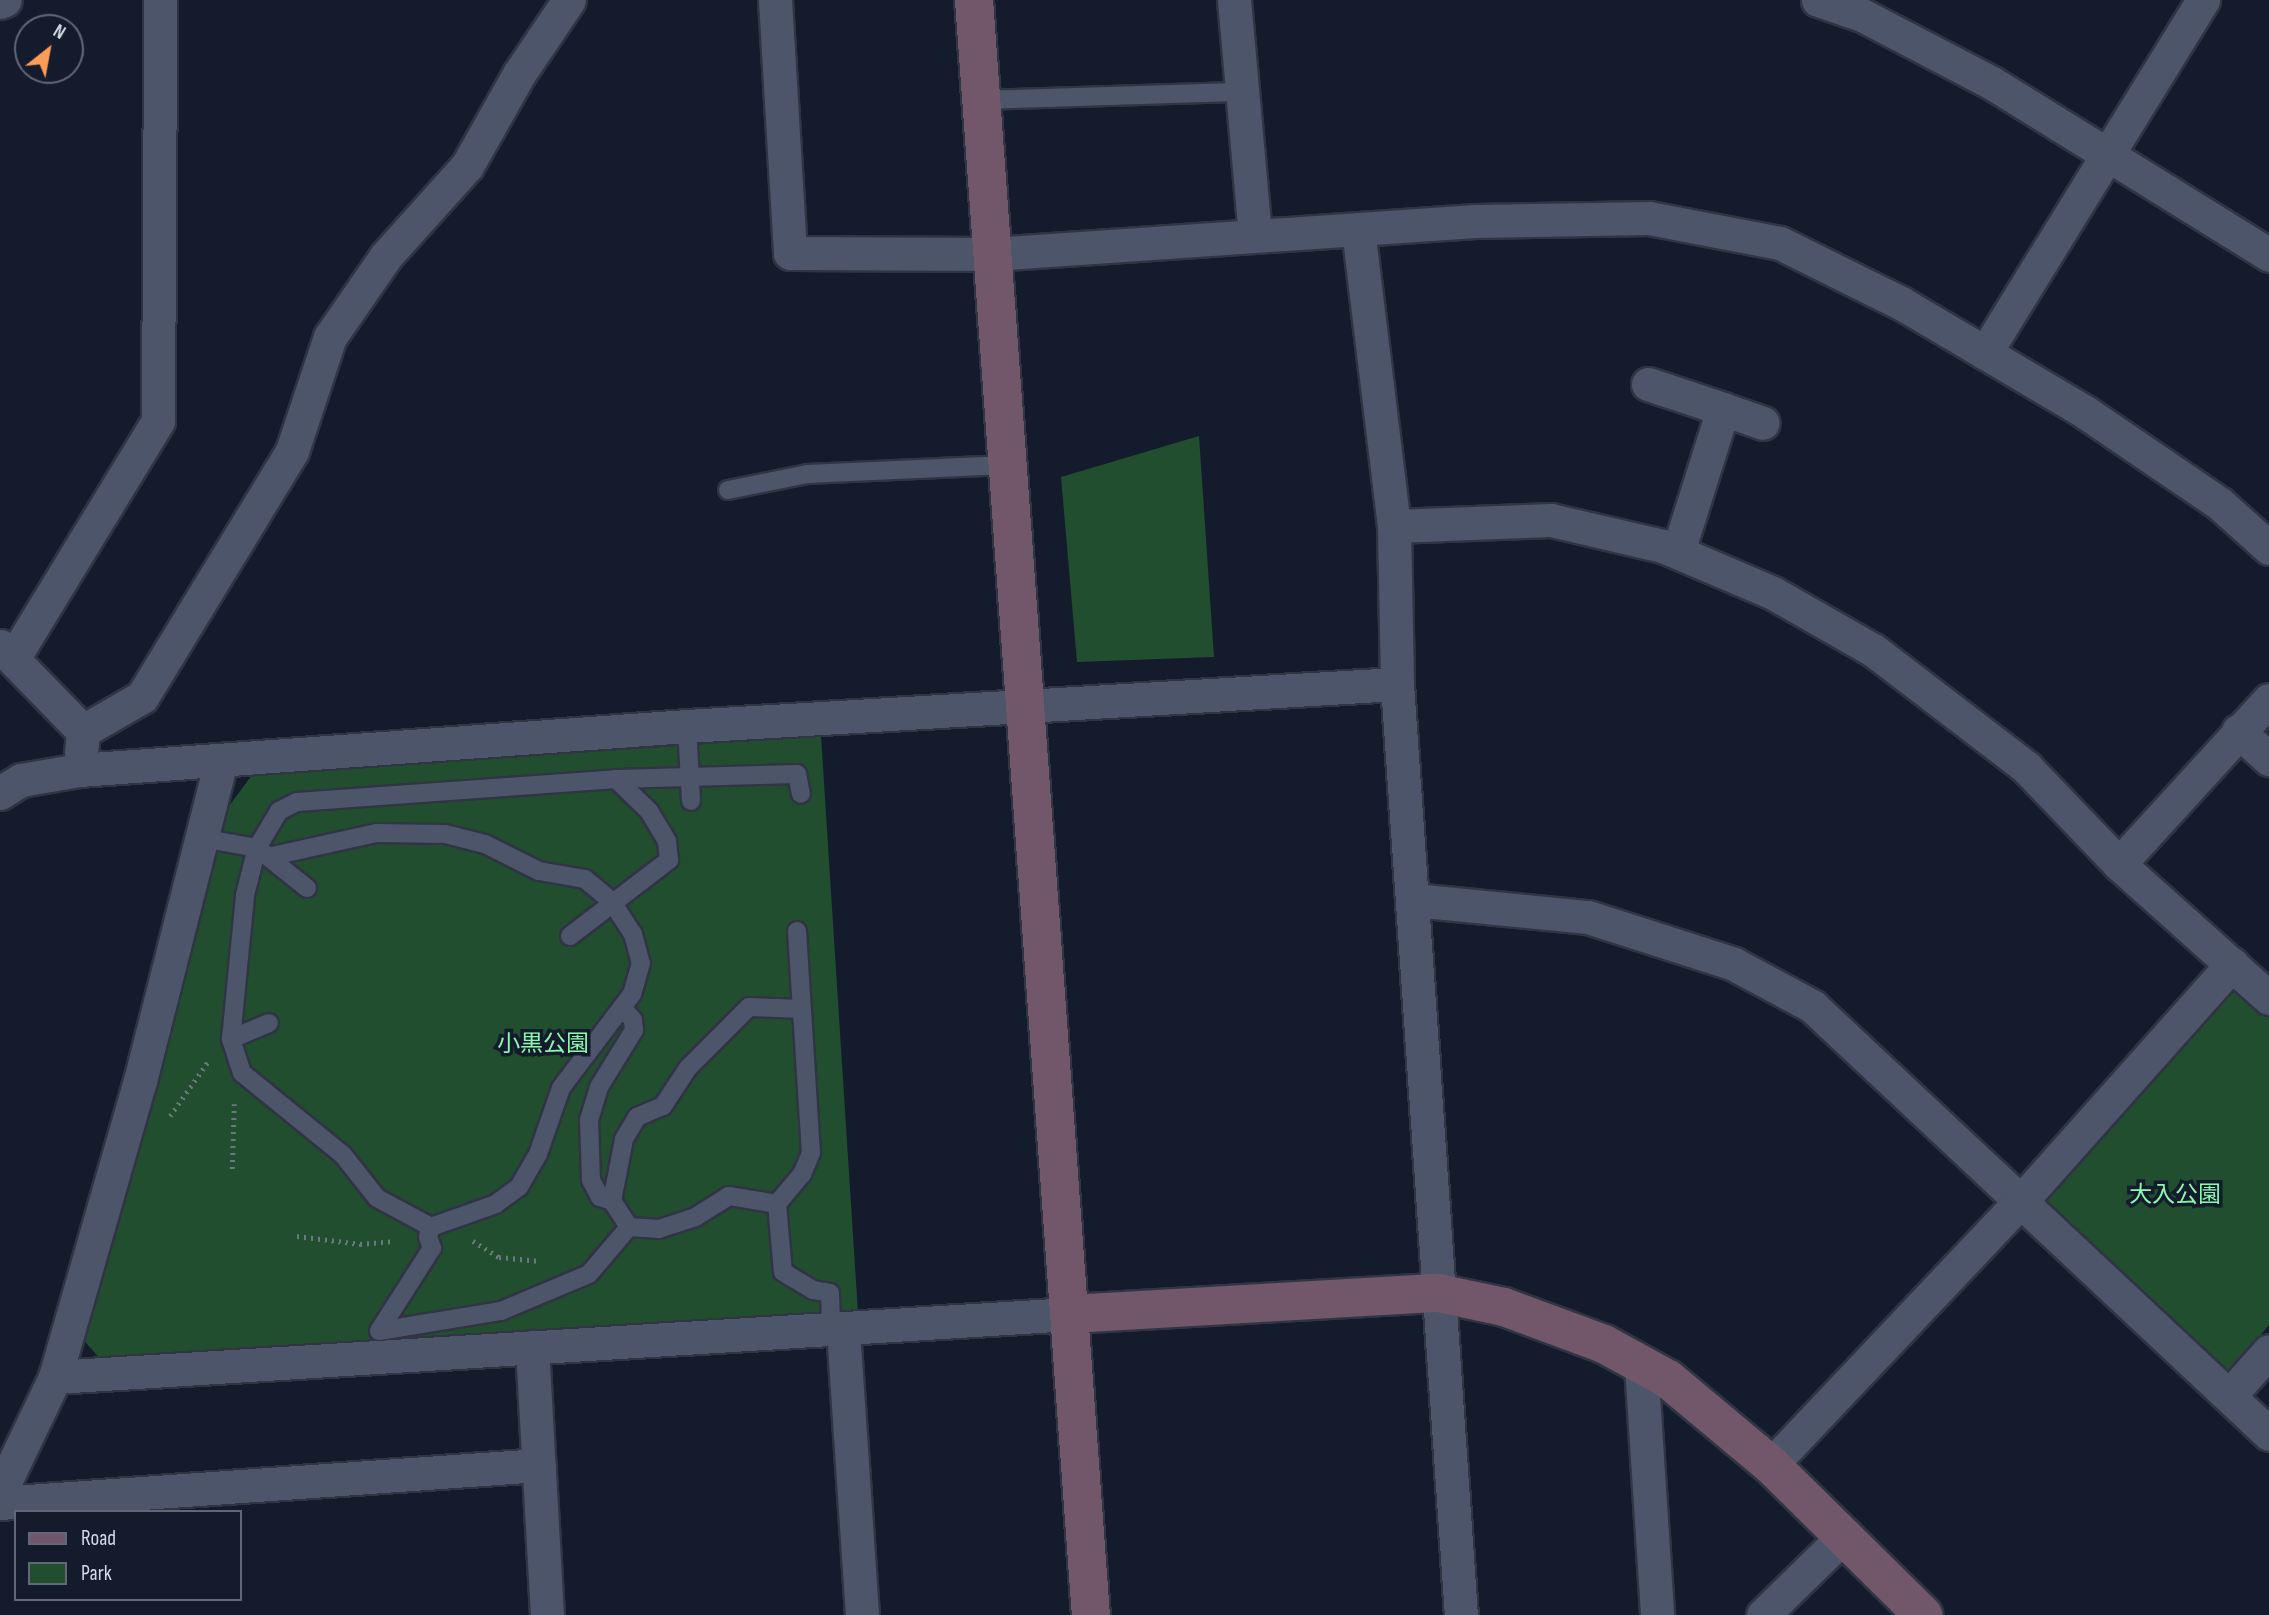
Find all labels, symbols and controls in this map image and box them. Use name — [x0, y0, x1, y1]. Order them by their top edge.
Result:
north arrow — [14, 14, 84, 84]
text: N — [49, 20, 69, 45]
park label: 小黒公園 — [497, 1030, 589, 1058]
park label: 大入公園 — [2129, 1181, 2221, 1209]
legend — [14, 1510, 242, 1601]
text: Road — [81, 1526, 116, 1551]
text: Park — [81, 1561, 112, 1586]

